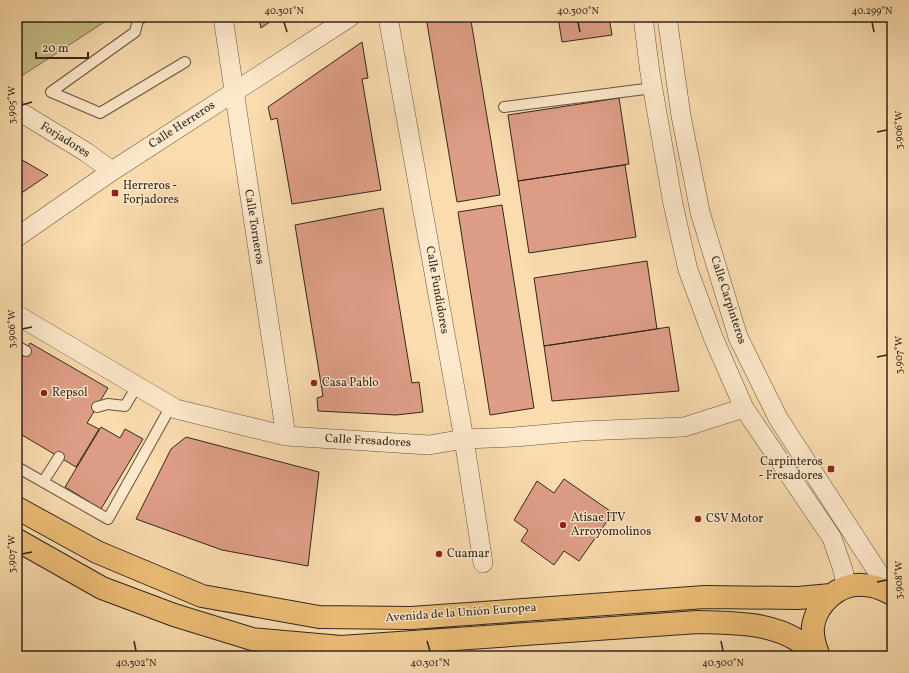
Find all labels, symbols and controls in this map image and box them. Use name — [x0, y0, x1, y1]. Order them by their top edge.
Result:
text: 40.301°N — [264, 4, 304, 18]
text: 40.300°N — [557, 4, 600, 18]
text: 40.299°N — [852, 4, 893, 18]
scale bar — [36, 34, 88, 60]
text: 20 m — [42, 41, 69, 57]
text: 3.905°W — [5, 86, 19, 124]
street label: Calle Herreros — [146, 98, 218, 152]
text: 3.906°W — [892, 111, 906, 149]
street label: Forjadores — [37, 118, 93, 162]
place label: Herreros - Forjadores — [123, 178, 179, 208]
marker: Herreros - Forjadores — [110, 188, 120, 198]
street label: Calle Torneros — [240, 188, 268, 266]
street label: Calle Fundidores — [421, 245, 453, 335]
street label: Calle Carpìnteros — [706, 254, 750, 346]
text: 3.906°W — [5, 310, 19, 348]
text: 3.907°W — [892, 336, 906, 374]
place label: Casa Pablo — [322, 375, 379, 391]
marker: Casa Pablo — [309, 378, 319, 388]
place label: Repsol — [52, 385, 88, 401]
marker: Repsol — [39, 388, 49, 398]
street label: Calle Fresadores — [324, 431, 412, 451]
place label: Carpinteros - Fresadores — [759, 454, 823, 484]
marker: Carpinteros - Fresadores — [826, 464, 836, 474]
place label: Atisae ITV Arroyomolinos — [571, 510, 651, 540]
place label: CSV Motor — [706, 511, 763, 527]
marker: CSV Motor — [693, 514, 703, 524]
marker: Atisae ITV Arroyomolinos — [558, 520, 568, 530]
text: 3.907°W — [5, 535, 19, 573]
place label: Cuamar — [447, 546, 489, 562]
marker: Cuamar — [434, 549, 444, 559]
text: 3.908°W — [892, 561, 906, 599]
street label: Avenida de la Unión Europea — [385, 600, 537, 626]
text: 40.302°N — [115, 656, 157, 670]
text: 40.301°N — [410, 656, 450, 670]
text: 40.300°N — [702, 656, 745, 670]

